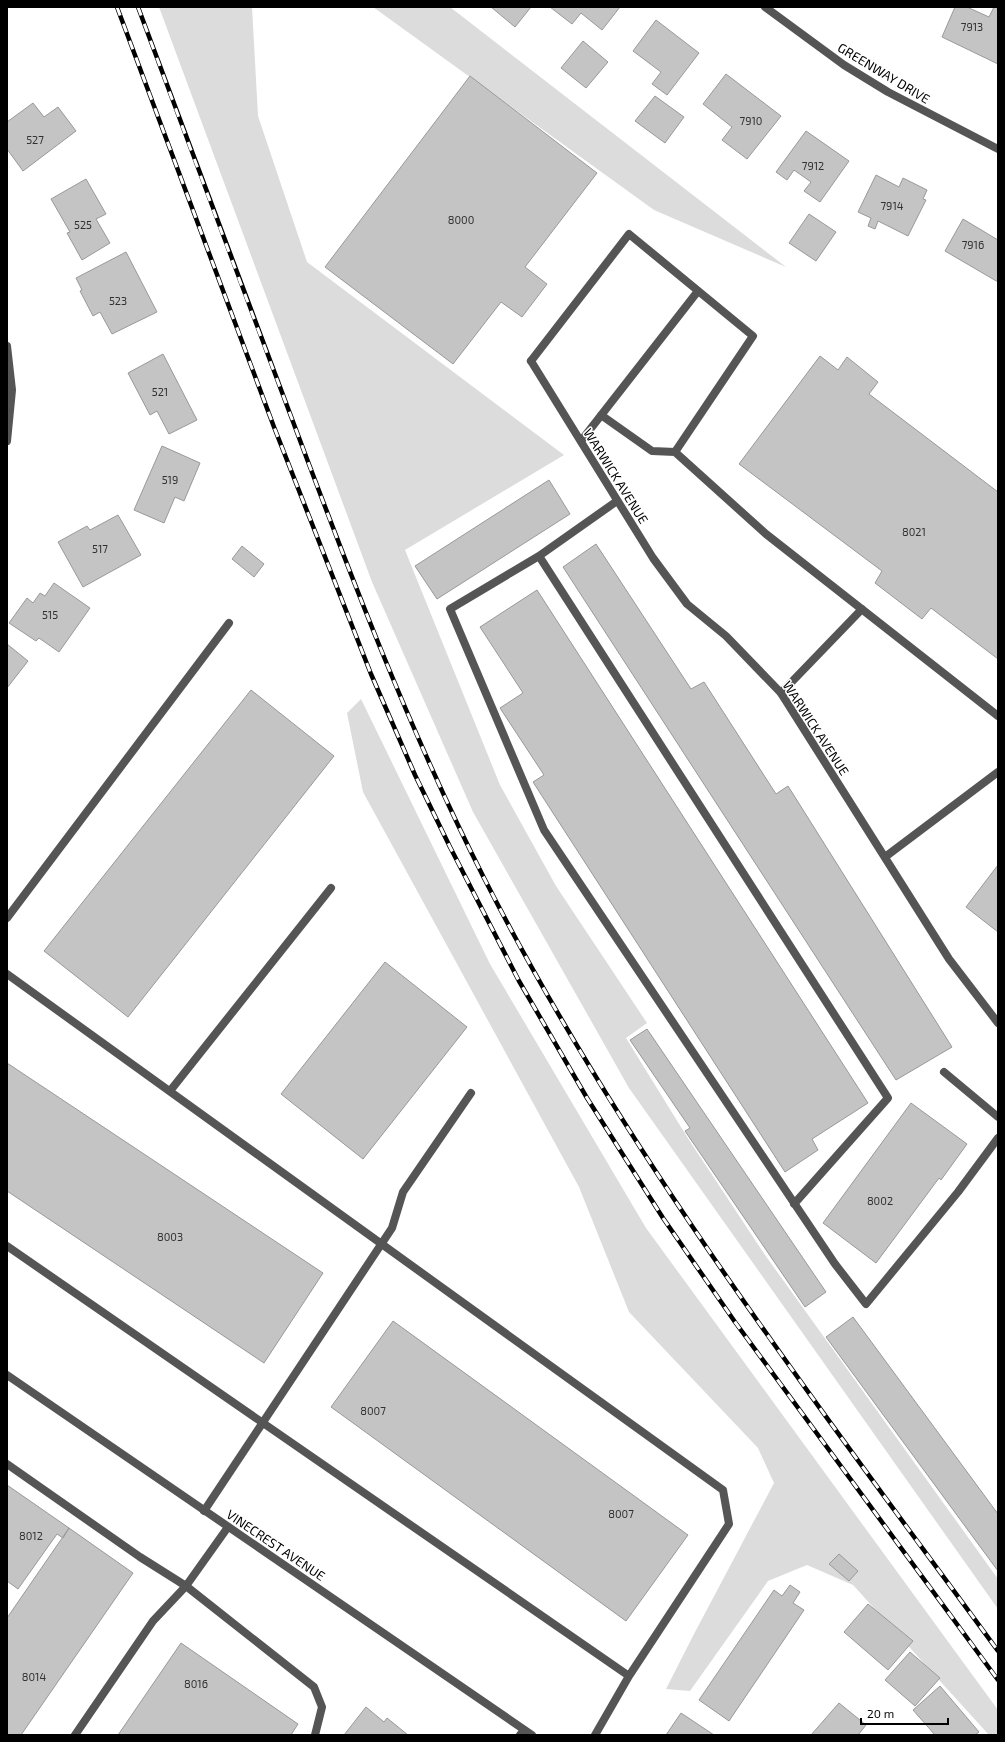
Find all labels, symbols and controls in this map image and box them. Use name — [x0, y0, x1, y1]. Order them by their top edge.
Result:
house number: 7913 — [961, 20, 983, 33]
street label: GREENWAY DRIVE — [835, 39, 933, 107]
house number: 7910 — [740, 114, 762, 127]
house number: 527 — [26, 133, 44, 146]
house number: 7912 — [802, 159, 824, 172]
house number: 7914 — [880, 199, 904, 212]
house number: 8000 — [448, 213, 474, 226]
house number: 525 — [74, 218, 92, 231]
house number: 7916 — [962, 238, 984, 251]
house number: 523 — [109, 294, 127, 307]
house number: 521 — [152, 385, 168, 398]
street label: WARWICK AVENUE — [580, 425, 652, 527]
house number: 519 — [162, 473, 178, 486]
house number: 8021 — [902, 525, 926, 538]
house number: 517 — [92, 542, 108, 555]
house number: 515 — [42, 608, 58, 621]
street label: WARWICK AVENUE — [780, 678, 852, 778]
house number: 8002 — [867, 1194, 893, 1207]
house number: 8003 — [157, 1230, 183, 1243]
house number: 8007 — [360, 1404, 386, 1417]
street label: VINECREST AVENUE — [224, 1506, 328, 1584]
house number: 8007 — [608, 1507, 634, 1520]
house number: 8012 — [19, 1529, 43, 1542]
house number: 8014 — [22, 1670, 46, 1683]
house number: 8016 — [184, 1677, 208, 1690]
scale bar — [861, 1700, 948, 1726]
text: 20 m — [867, 1706, 894, 1720]

